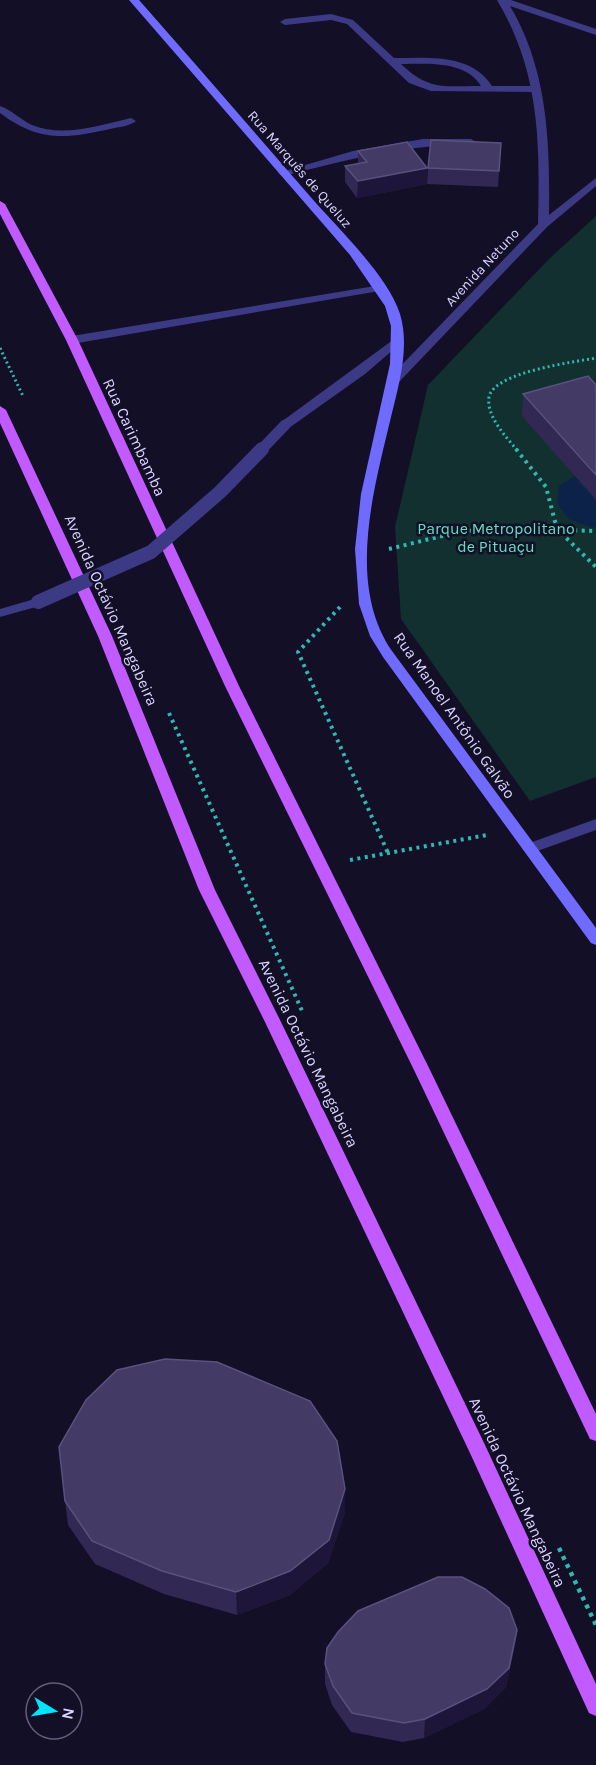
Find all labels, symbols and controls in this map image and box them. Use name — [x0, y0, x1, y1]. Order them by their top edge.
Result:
street label: Rua Marquês de Queluz — [244, 107, 355, 231]
street label: Avenida Netuno — [442, 225, 523, 310]
street label: Rua Carimbamba — [99, 375, 170, 499]
street label: Avenida Octávio Mangabeira — [61, 512, 162, 709]
park label: Parque Metropolitano de Pituaçu — [417, 519, 575, 556]
street label: Rua Manoel Antônio Galvão — [390, 628, 519, 802]
street label: Avenida Octávio Mangabeira — [255, 956, 363, 1151]
street label: Avenida Octávio Mangabeira — [465, 1394, 570, 1590]
north arrow — [24, 1681, 84, 1741]
text: N — [58, 1706, 79, 1721]

